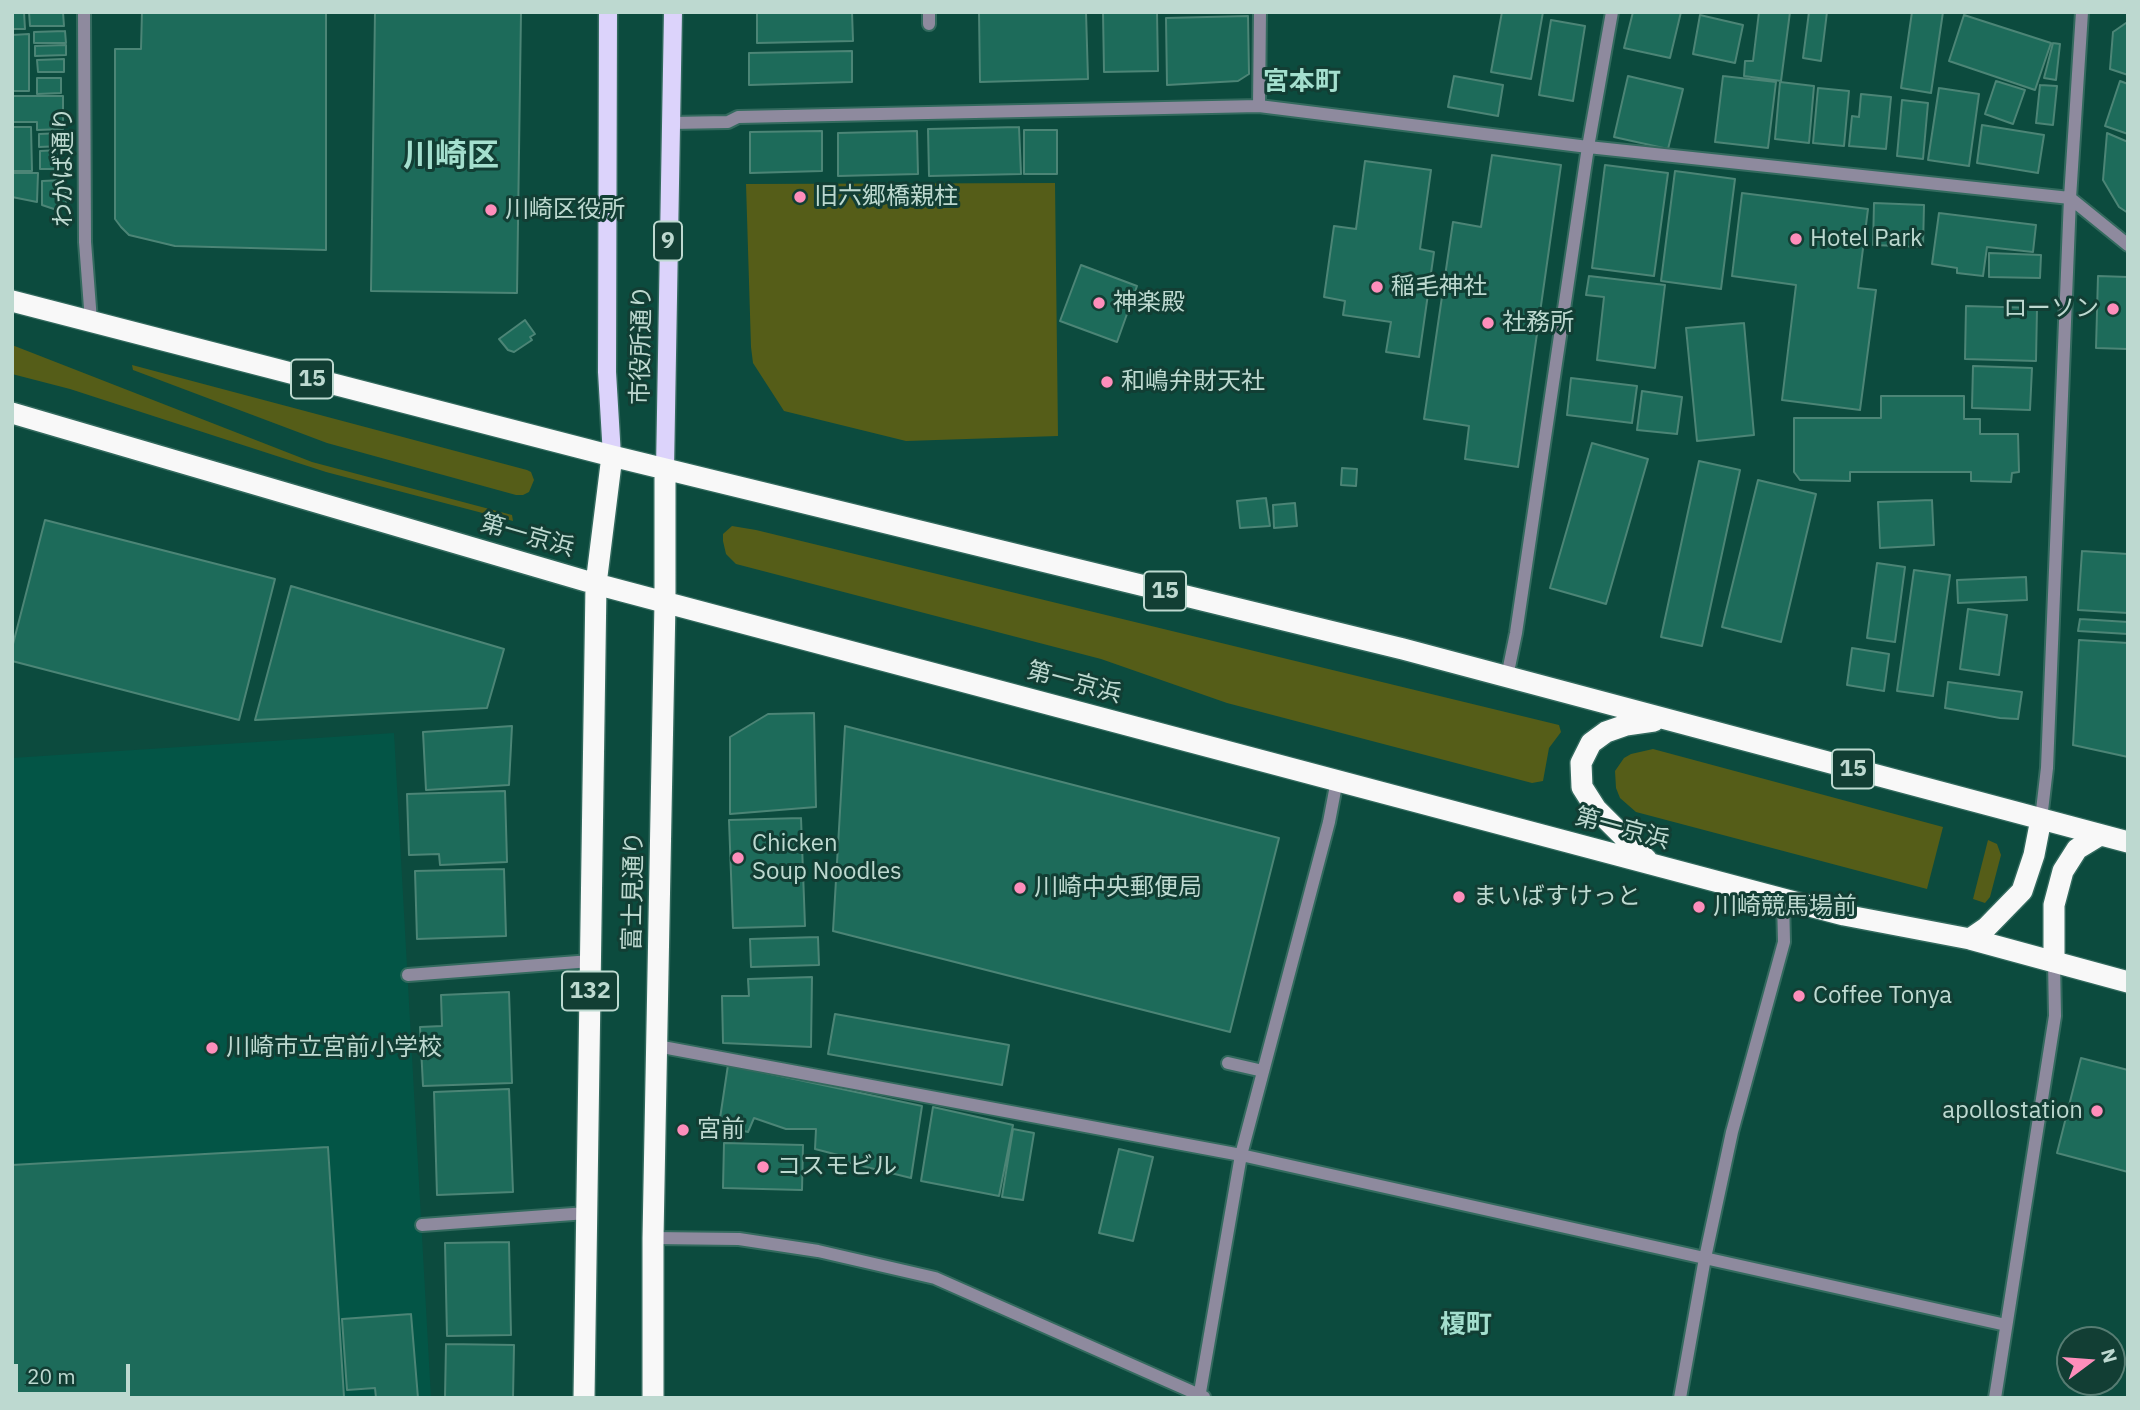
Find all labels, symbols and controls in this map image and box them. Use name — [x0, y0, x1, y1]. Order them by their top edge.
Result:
district label: 宮本町 — [1263, 66, 1341, 98]
street label: わかば通り — [50, 107, 78, 227]
district label: 川崎区 — [403, 138, 499, 176]
place label: 旧六郷橋親柱 — [814, 183, 958, 211]
marker: 旧六郷橋親柱 — [792, 189, 808, 205]
place label: 川崎区役所 — [505, 196, 625, 224]
marker: 川崎区役所 — [483, 202, 499, 218]
road number: 9 — [654, 222, 682, 260]
place label: Hotel Park — [1810, 225, 1923, 253]
marker: Hotel Park — [1788, 231, 1804, 247]
place label: 稲毛神社 — [1391, 273, 1487, 301]
marker: 稲毛神社 — [1369, 279, 1385, 295]
street label: 市役所通り — [627, 285, 657, 405]
place label: 神楽殿 — [1113, 289, 1185, 317]
marker: 神楽殿 — [1091, 295, 1107, 311]
place label: ローソン — [2003, 295, 2099, 323]
marker: ローソン — [2105, 301, 2121, 317]
place label: 社務所 — [1502, 309, 1574, 337]
marker: 社務所 — [1480, 315, 1496, 331]
road number: 15 — [291, 360, 333, 398]
place label: 和嶋弁財天社 — [1121, 368, 1265, 396]
marker: 和嶋弁財天社 — [1099, 374, 1115, 390]
street label: 第一京浜 — [477, 509, 577, 563]
road number: 15 — [1144, 572, 1186, 610]
street label: 第一京浜 — [1024, 657, 1124, 709]
road number: 15 — [1832, 750, 1874, 789]
street label: 第一京浜 — [1572, 803, 1672, 855]
place label: Chicken Soup Noodles — [752, 830, 902, 886]
street label: 富士見通り — [619, 831, 649, 951]
marker: Chicken Soup Noodles — [730, 850, 746, 866]
place label: 川崎中央郵便局 — [1034, 874, 1202, 902]
marker: 川崎中央郵便局 — [1012, 880, 1028, 896]
place label: まいばすけっと — [1473, 883, 1641, 911]
marker: まいばすけっと — [1451, 889, 1467, 905]
place label: 川崎競馬場前 — [1713, 893, 1857, 921]
marker: 川崎競馬場前 — [1691, 899, 1707, 915]
road number: 132 — [562, 972, 618, 1010]
place label: Coffee Tonya — [1813, 982, 1952, 1010]
marker: Coffee Tonya — [1791, 988, 1807, 1004]
place label: 川崎市立宮前小学校 — [226, 1034, 442, 1062]
marker: 川崎市立宮前小学校 — [204, 1040, 220, 1056]
place label: apollostation — [1942, 1097, 2083, 1125]
marker: apollostation — [2089, 1103, 2105, 1119]
place label: 宮前 — [697, 1116, 745, 1144]
marker: 宮前 — [675, 1122, 691, 1138]
place label: コスモビル — [777, 1153, 897, 1181]
marker: コスモビル — [755, 1159, 771, 1175]
district label: 榎町 — [1440, 1309, 1492, 1341]
north arrow — [2056, 1326, 2126, 1396]
text: N — [2096, 1346, 2123, 1366]
scale bar — [18, 1350, 133, 1394]
text: 20 m — [27, 1362, 76, 1390]

